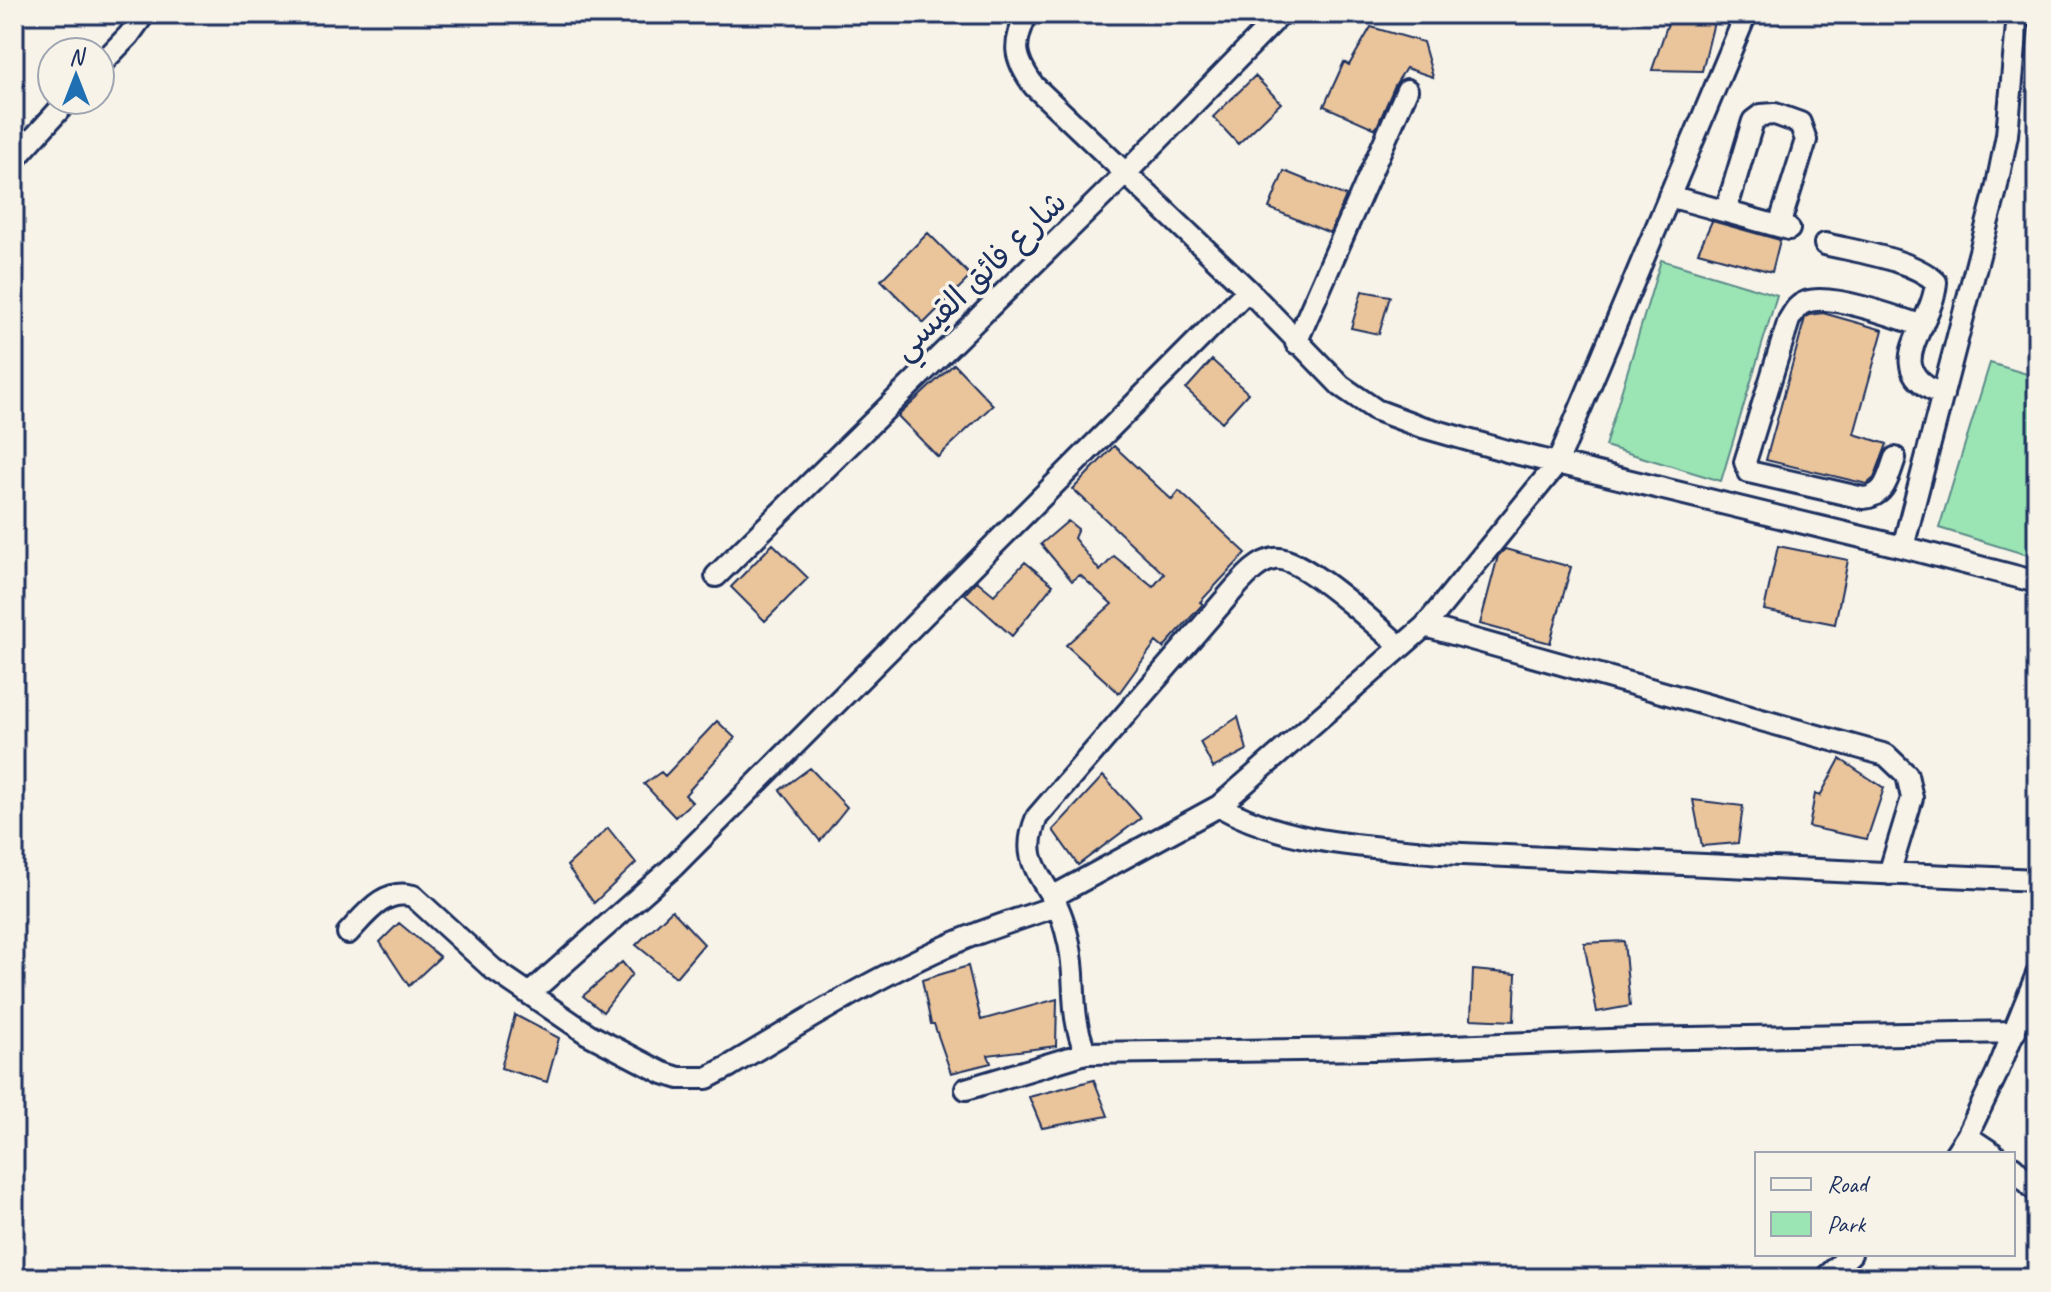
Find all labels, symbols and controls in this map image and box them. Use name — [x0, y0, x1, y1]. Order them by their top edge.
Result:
north arrow — [36, 36, 116, 116]
text: N — [69, 43, 86, 71]
street label: شارع فائق القيسي — [883, 182, 1080, 374]
legend — [1755, 1152, 2015, 1256]
text: Road — [1827, 1169, 1871, 1199]
text: Park — [1827, 1209, 1867, 1239]

